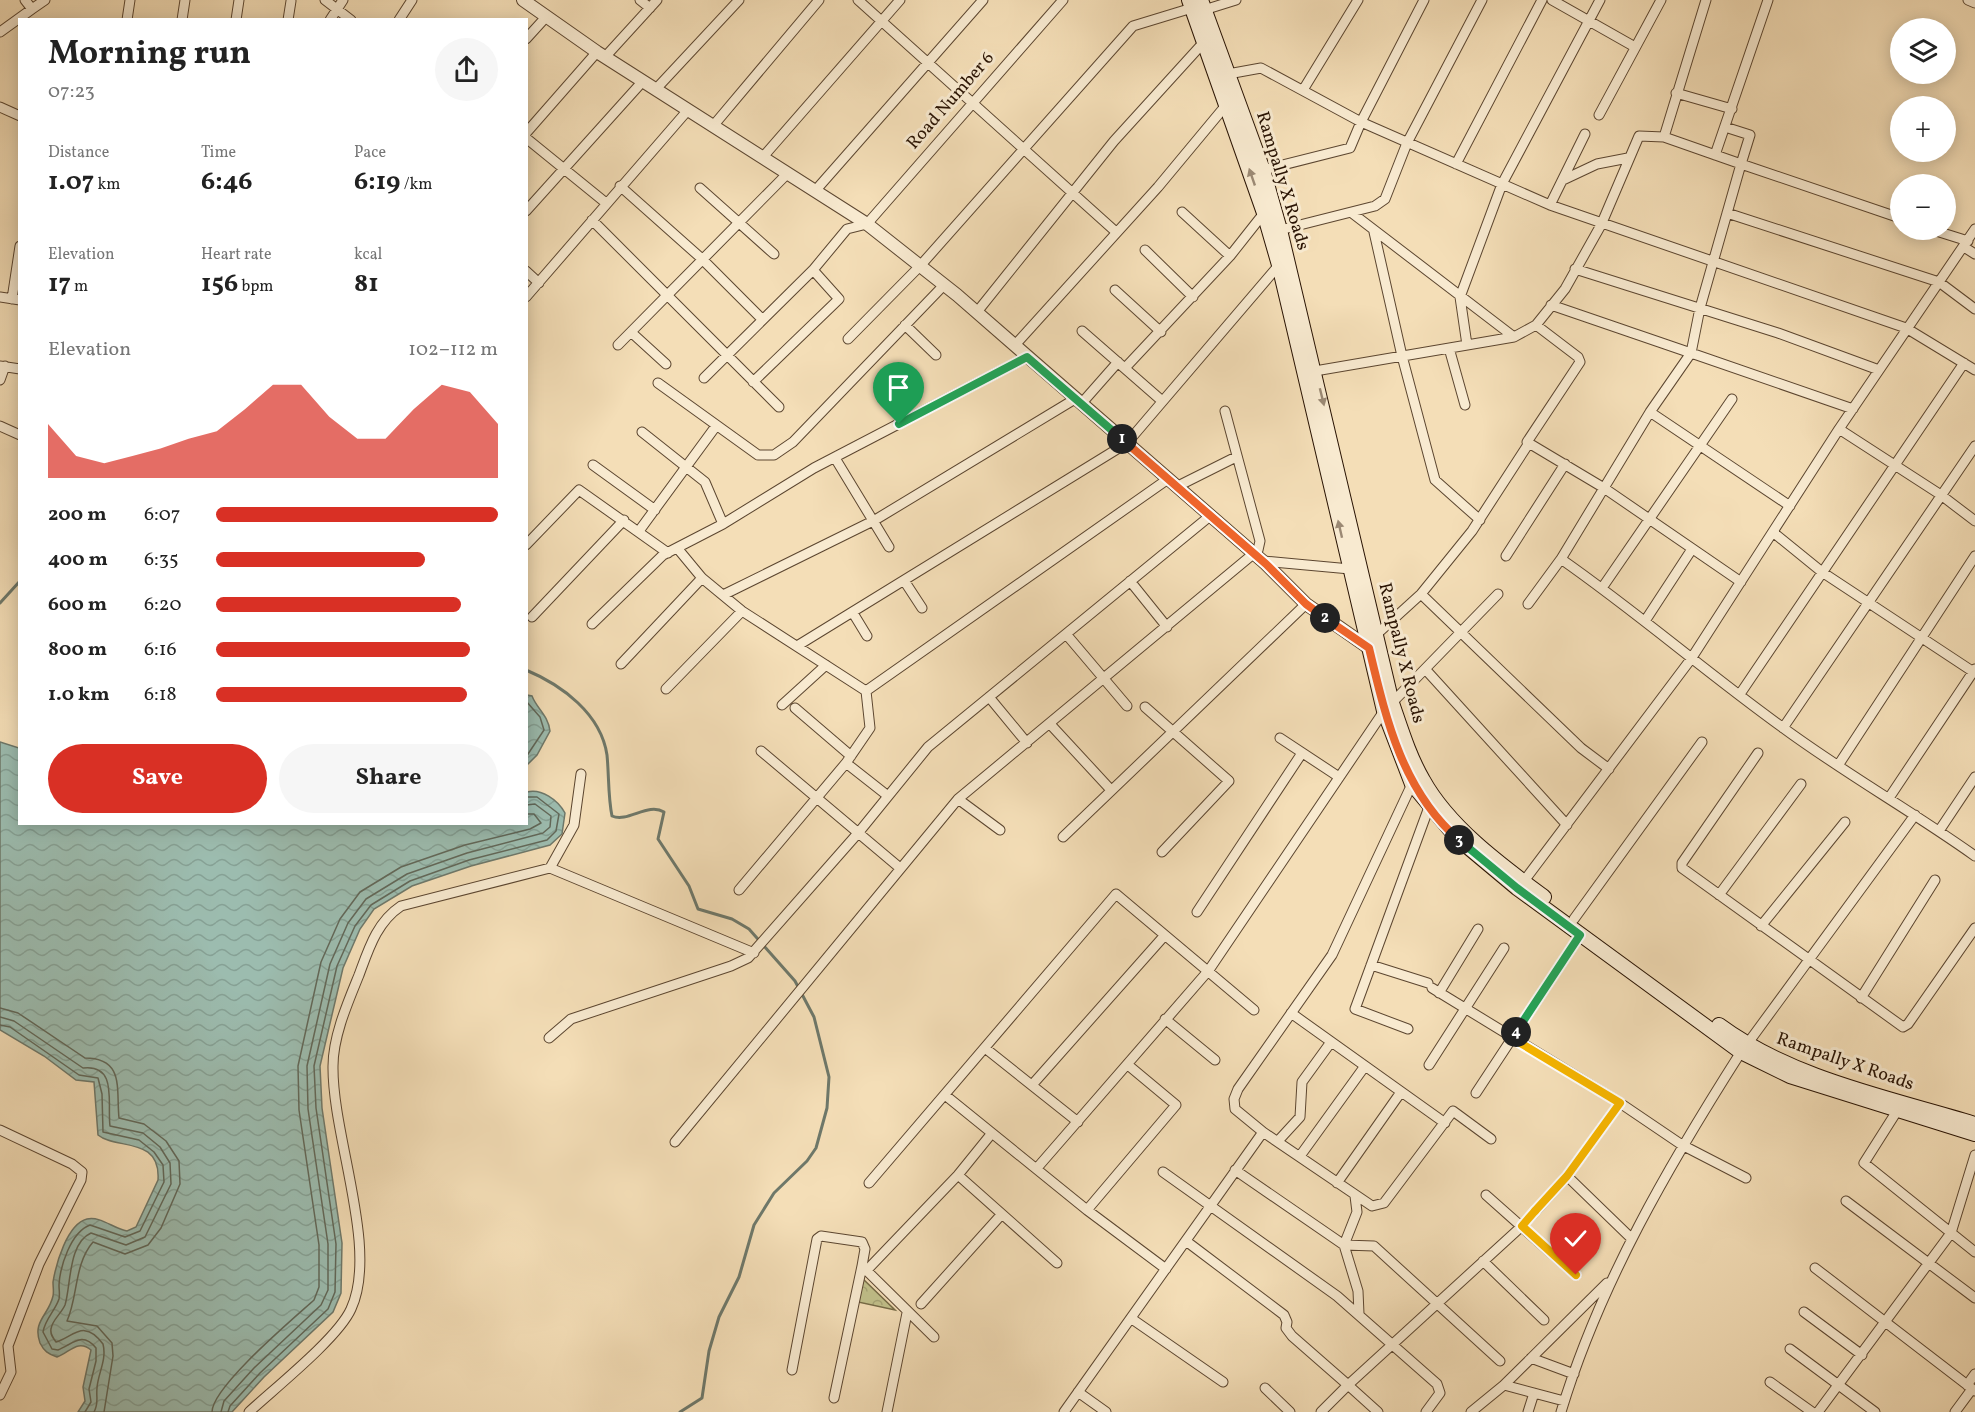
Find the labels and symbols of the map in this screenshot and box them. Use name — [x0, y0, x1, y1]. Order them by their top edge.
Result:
street label: Road Number 6 — [901, 47, 1001, 155]
street label: Rampally X Roads — [1249, 108, 1315, 254]
one-way arrow — [1246, 168, 1256, 186]
pin — [873, 362, 924, 424]
one-way arrow — [1317, 388, 1327, 406]
pin: 1 — [1107, 424, 1137, 454]
one-way arrow — [1335, 519, 1345, 538]
street label: Rampally X Roads — [1371, 580, 1431, 726]
pin: 2 — [1310, 603, 1340, 633]
pin: 3 — [1444, 825, 1474, 855]
pin: 4 — [1501, 1017, 1531, 1047]
street label: Rampally X Roads — [1773, 1027, 1917, 1097]
pin — [1550, 1213, 1601, 1275]

